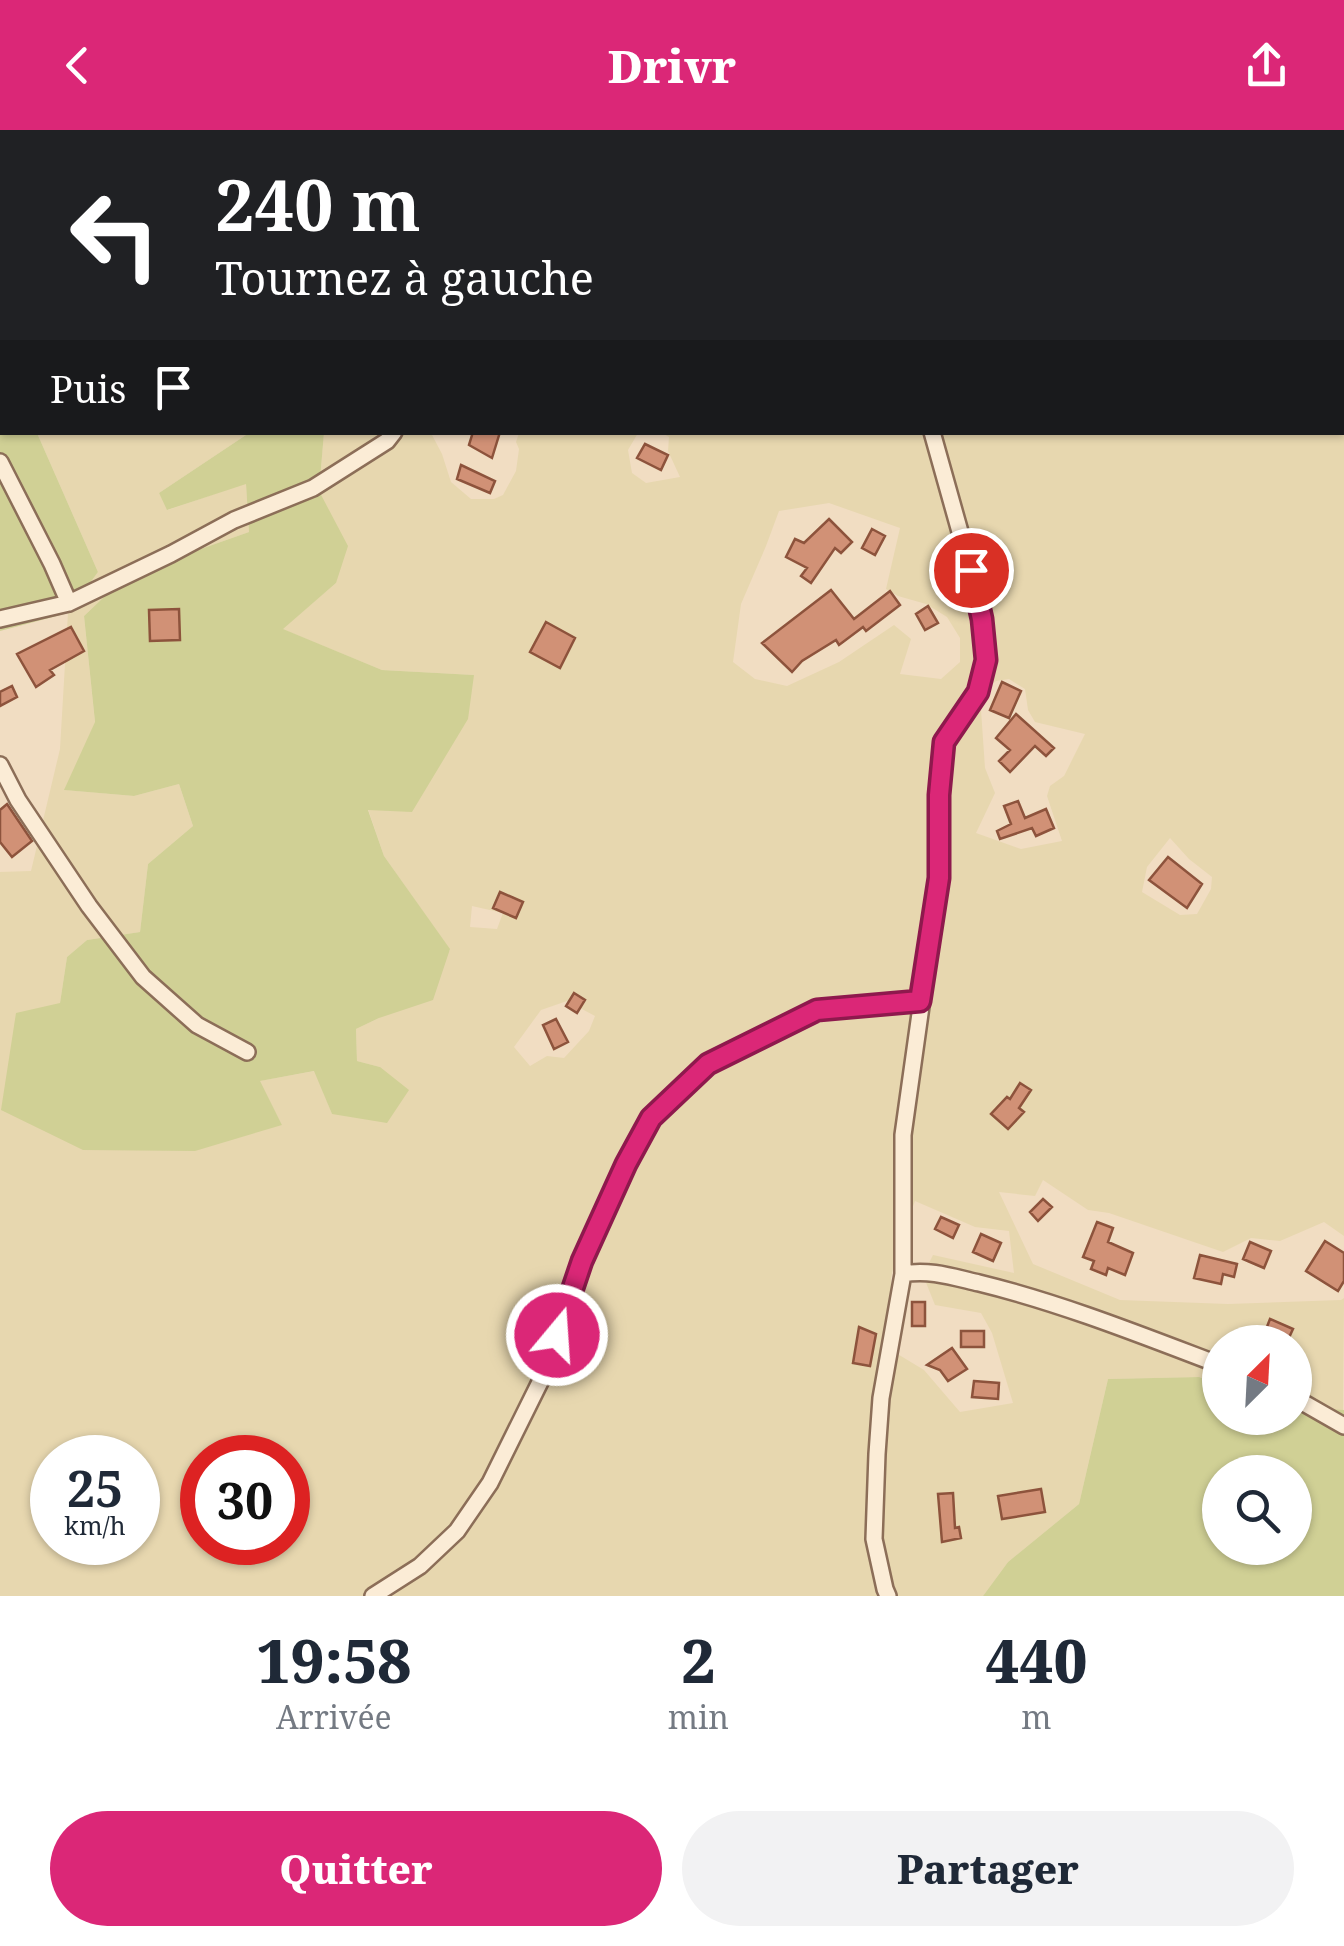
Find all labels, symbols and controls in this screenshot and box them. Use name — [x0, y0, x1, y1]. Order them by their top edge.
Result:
text: Drivr — [608, 35, 736, 96]
icon: back — [50, 38, 105, 93]
icon: share — [1239, 38, 1294, 93]
text: 240 m — [215, 156, 421, 252]
icon: left — [50, 170, 180, 300]
text: Tournez à gauche — [215, 247, 594, 308]
icon: arrive — [146, 360, 201, 415]
text: Puis — [50, 362, 126, 414]
pin — [929, 528, 1014, 613]
icon: arrive — [944, 543, 999, 598]
position arrow — [505, 1283, 609, 1387]
north arrow — [1202, 1325, 1312, 1435]
map controls — [1202, 1325, 1312, 1565]
speed limit sign: 30 — [180, 1435, 310, 1565]
text: 25 — [67, 1454, 123, 1522]
button: search — [1202, 1455, 1312, 1565]
text: km/h — [64, 1508, 126, 1542]
text: 19:58 — [257, 1619, 411, 1701]
text: 2 — [681, 1619, 715, 1701]
text: 440 — [985, 1619, 1087, 1701]
text: Arrivée — [276, 1695, 392, 1738]
text: min — [668, 1695, 729, 1738]
text: m — [1021, 1695, 1052, 1738]
button: Quitter — [50, 1811, 662, 1926]
button: Partager — [682, 1811, 1294, 1926]

